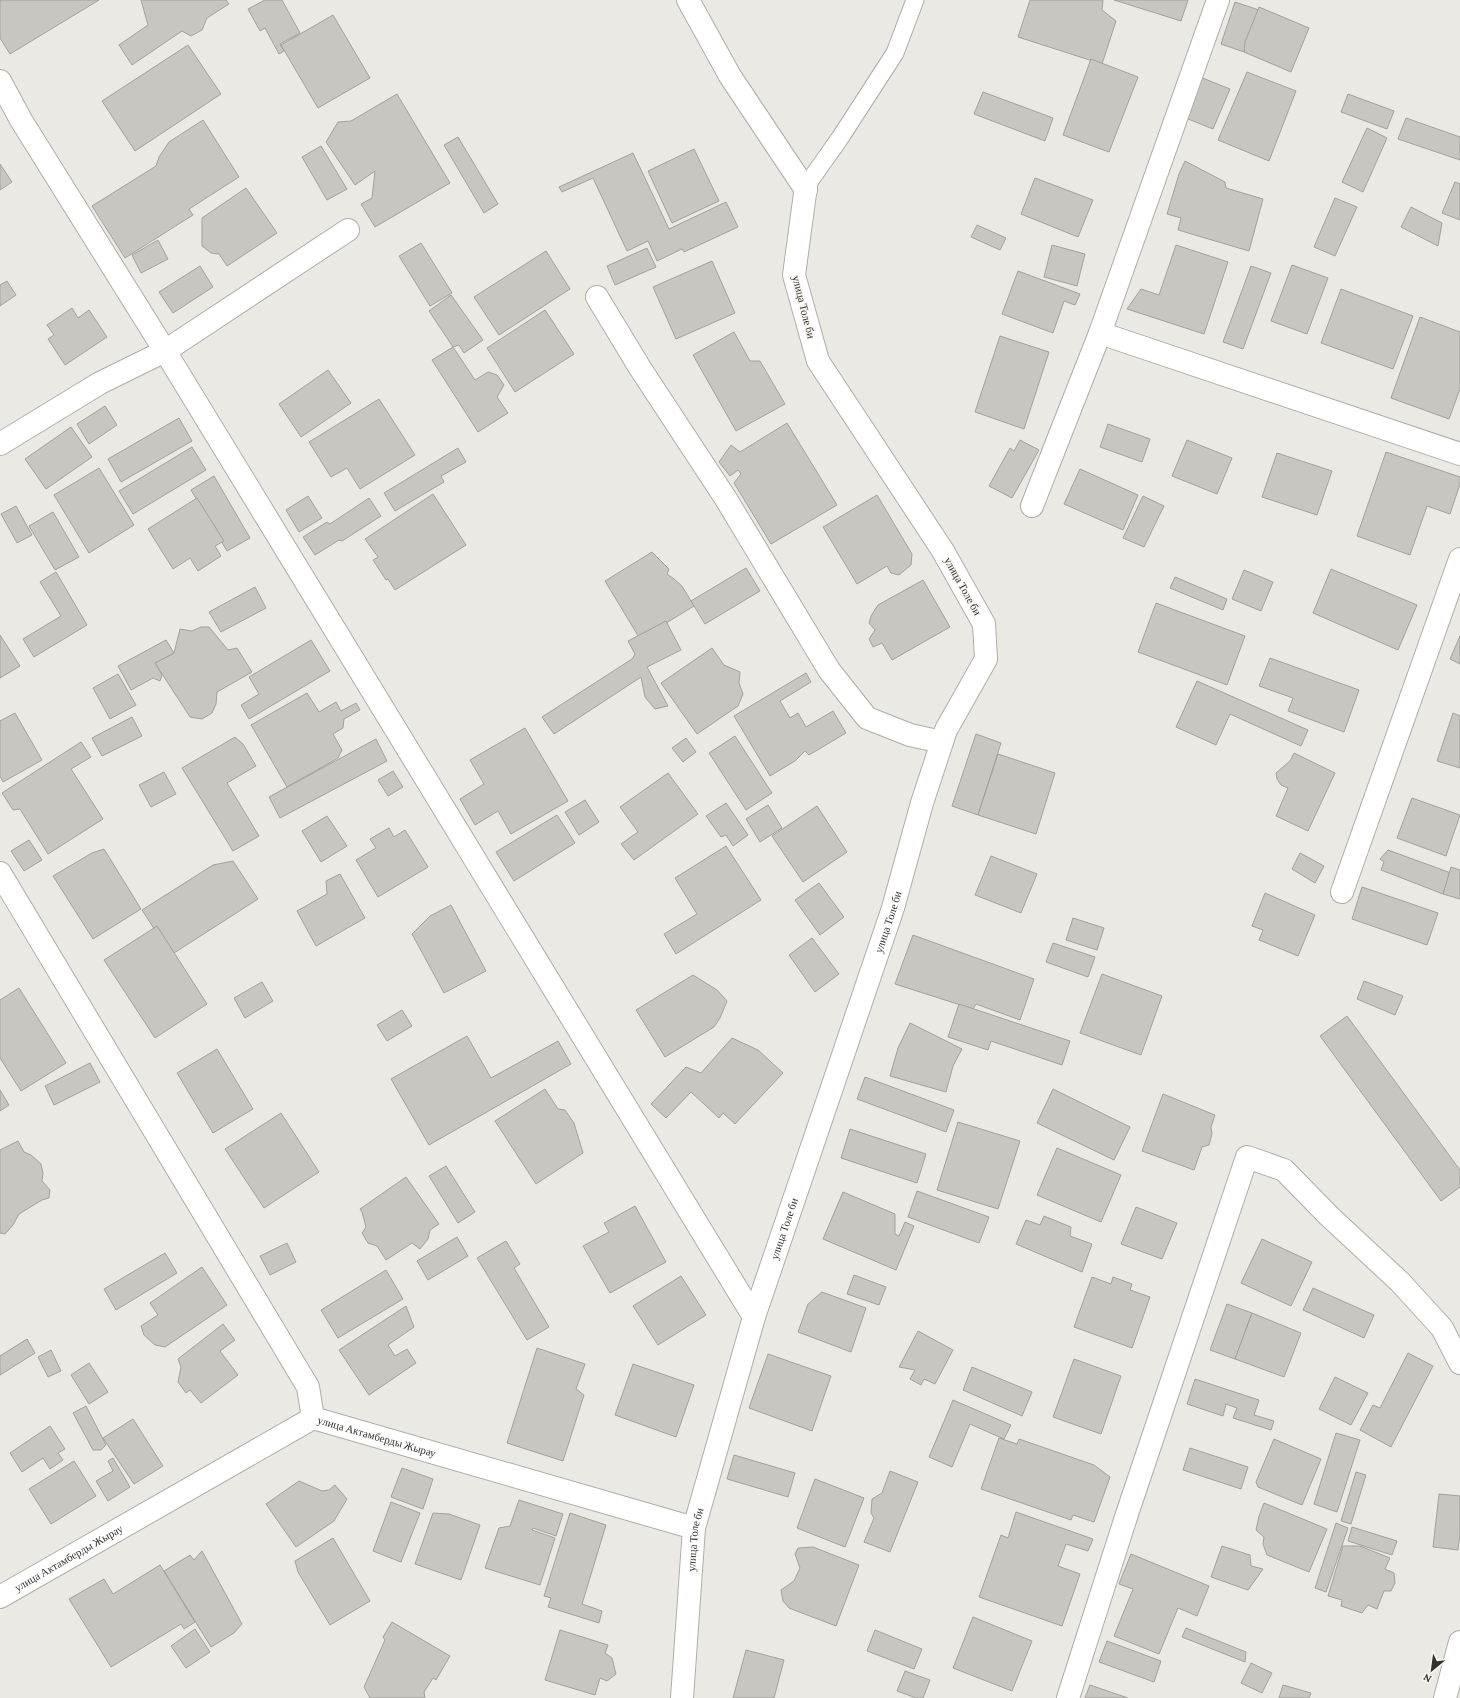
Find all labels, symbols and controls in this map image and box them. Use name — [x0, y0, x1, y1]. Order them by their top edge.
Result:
street label: улица Толе би — [790, 274, 818, 340]
street label: улица Толе би — [942, 555, 984, 617]
street label: улица Толе би — [872, 889, 903, 954]
street label: улица Толе би — [768, 1196, 800, 1261]
street label: улица Актамберды Жырау — [316, 1414, 438, 1459]
street label: улица Толе би — [685, 1506, 705, 1572]
street label: улица Актамберды Жырау — [12, 1522, 125, 1593]
north arrow — [1412, 1650, 1452, 1690]
text: N — [1421, 1671, 1433, 1686]

